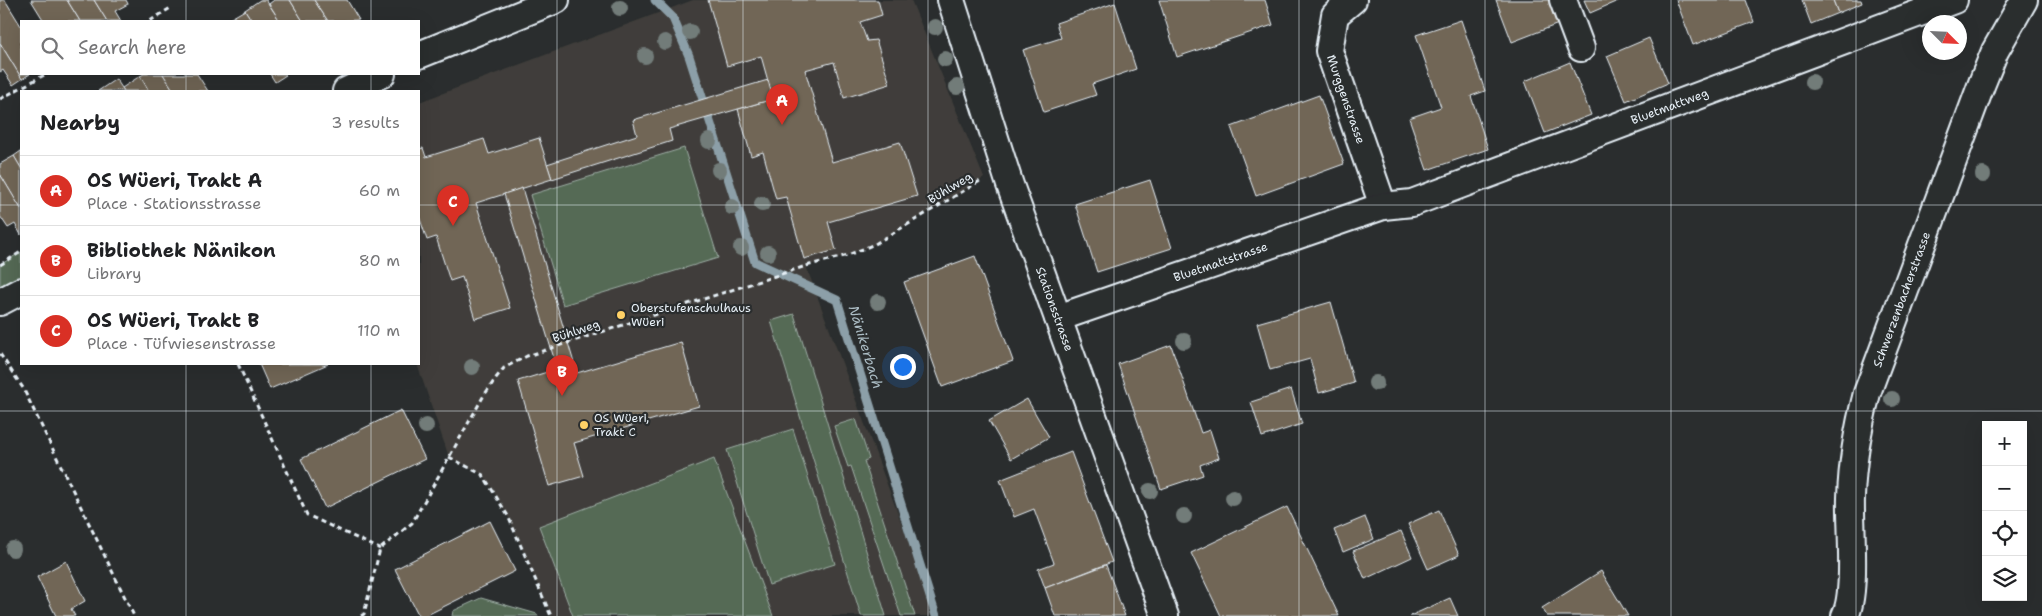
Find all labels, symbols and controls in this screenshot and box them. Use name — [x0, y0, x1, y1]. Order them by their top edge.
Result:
north arrow — [1922, 15, 1967, 60]
search box — [20, 20, 420, 75]
icon: search — [38, 34, 66, 62]
text: Search here — [78, 35, 187, 60]
street label: Murggenstrasse — [1323, 53, 1369, 146]
pin: A — [766, 84, 798, 125]
street label: Bluetmattweg — [1629, 85, 1711, 128]
text: Nearby — [40, 109, 120, 137]
text: 3 results — [331, 112, 400, 133]
text: OS Wüeri, Trakt A — [87, 168, 262, 193]
street label: Bühlweg — [925, 169, 975, 207]
text: A — [50, 180, 62, 201]
text: 60 m — [359, 180, 400, 201]
pin: C — [437, 185, 469, 226]
text: Place · Stationsstrasse — [87, 193, 261, 214]
street label: Schwerzenbacherstrasse — [1869, 229, 1934, 370]
text: Bibliothek Nänikon — [87, 238, 276, 263]
street label: Bluetmattstrasse — [1171, 238, 1270, 286]
text: B — [51, 250, 61, 271]
text: 80 m — [359, 250, 400, 271]
text: Library — [87, 263, 142, 284]
street label: Stationsstrasse — [1032, 265, 1077, 354]
place label: Oberstufenschulhaus Wüeri — [631, 300, 751, 330]
water label: Nänikerbach — [845, 303, 887, 391]
text: OS Wüeri, Trakt B — [87, 308, 259, 333]
marker: Oberstufenschulhaus Wüeri — [615, 309, 627, 321]
street label: Bühlweg — [550, 316, 602, 346]
text: C — [51, 320, 61, 341]
text: 110 m — [357, 320, 400, 341]
text: Place · Tüfwiesenstrasse — [87, 333, 276, 354]
your location — [890, 354, 916, 380]
pin: B — [546, 355, 578, 396]
place label: OS Wüeri, Trakt C — [594, 410, 649, 440]
marker: OS Wüeri, Trakt C — [578, 419, 590, 431]
map controls — [1982, 421, 2027, 601]
button: + — [1982, 421, 2027, 466]
button: − — [1982, 466, 2027, 511]
button: locate — [1982, 511, 2027, 556]
button: layers — [1982, 556, 2027, 601]

